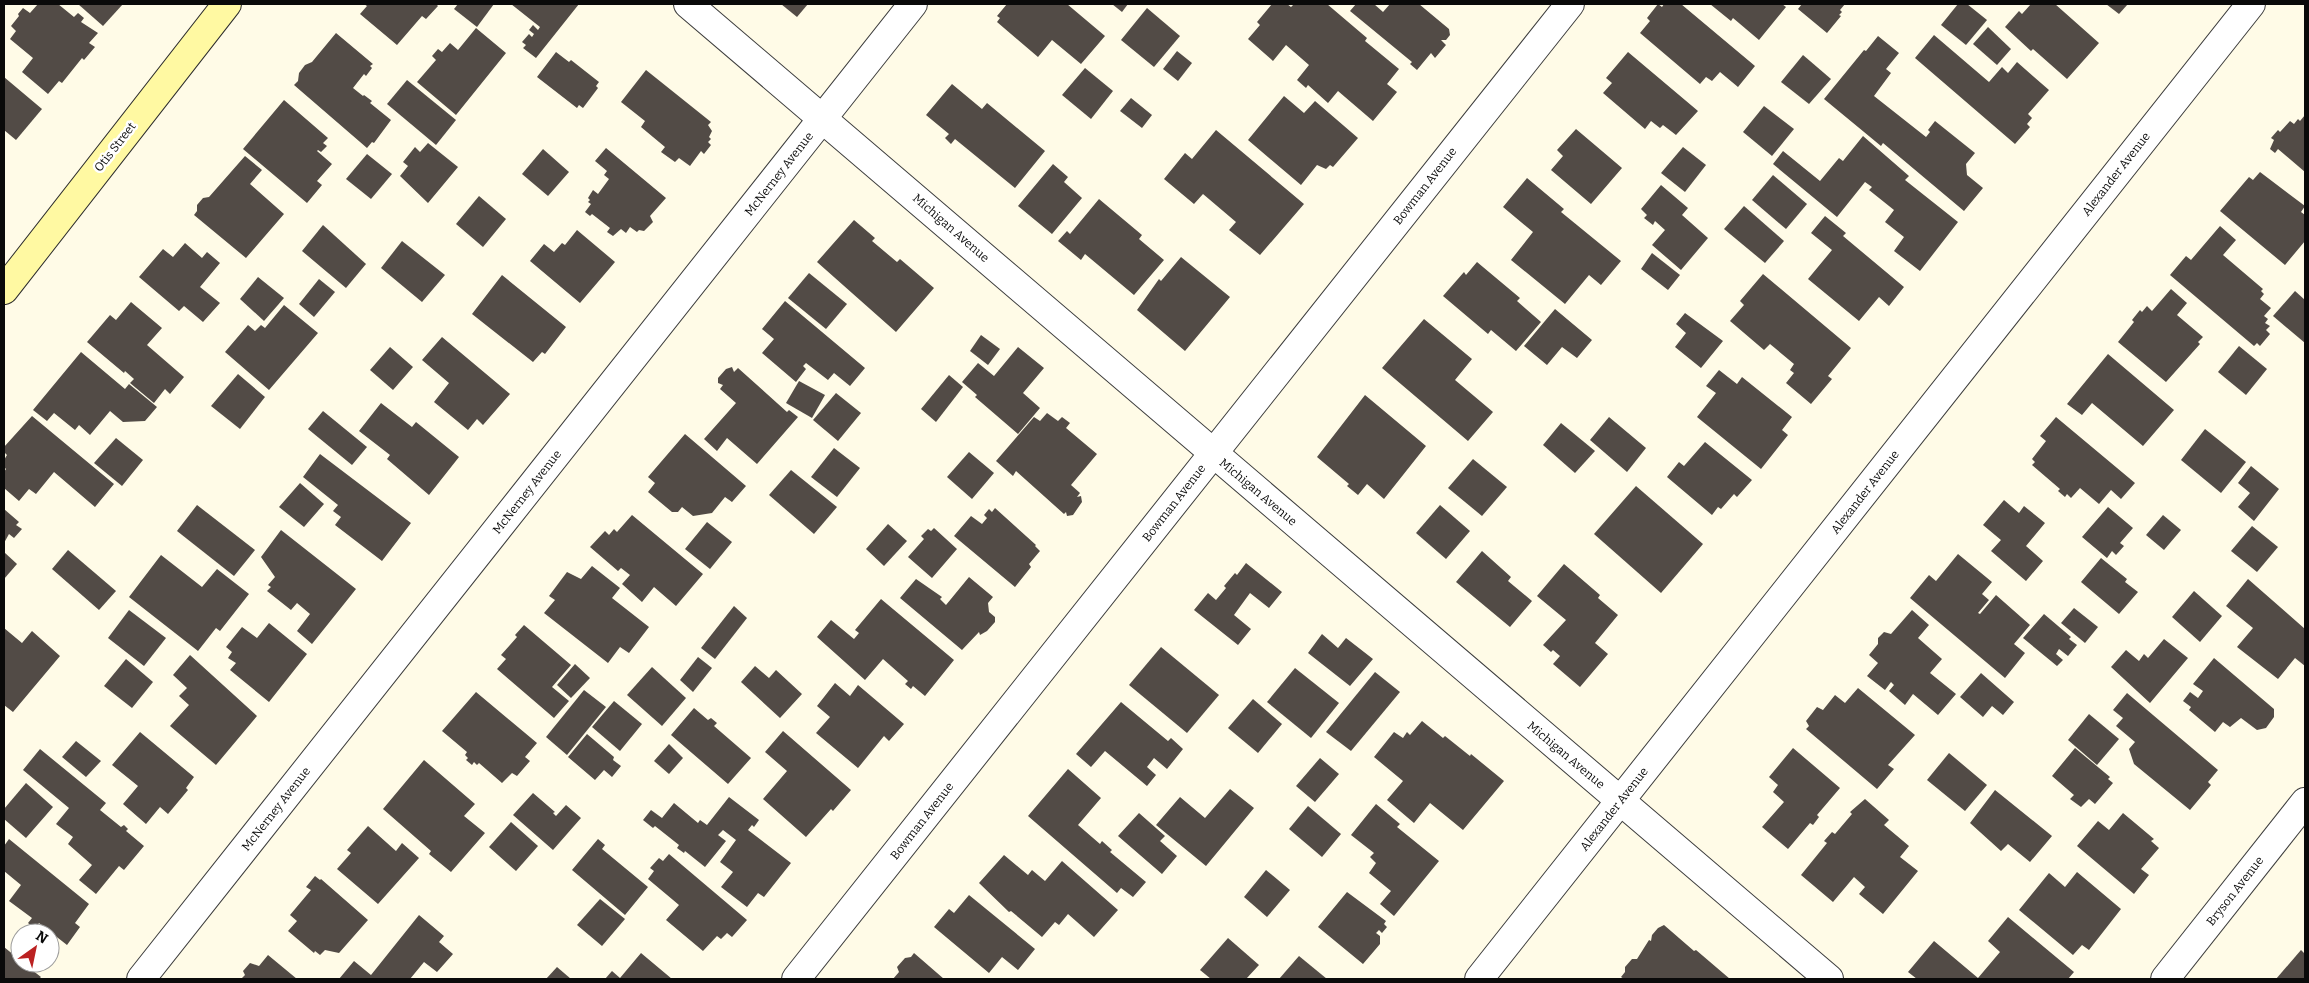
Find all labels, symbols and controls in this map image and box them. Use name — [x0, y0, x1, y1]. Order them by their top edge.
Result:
street label: Otis Street — [91, 119, 139, 174]
street label: McNerney Avenue — [742, 129, 816, 219]
street label: Alexander Avenue — [2079, 129, 2153, 219]
street label: Bowman Avenue — [1391, 145, 1459, 227]
street label: Michigan Avenue — [910, 191, 992, 265]
street label: McNerney Avenue — [490, 447, 564, 537]
street label: Alexander Avenue — [1828, 447, 1902, 537]
street label: Michigan Avenue — [1217, 456, 1299, 528]
street label: Bowman Avenue — [1140, 462, 1208, 544]
street label: Michigan Avenue — [1525, 719, 1607, 791]
street label: McNerney Avenue — [239, 764, 313, 854]
street label: Alexander Avenue — [1577, 764, 1651, 854]
street label: Bowman Avenue — [888, 780, 956, 862]
street label: Bryson Avenue — [2204, 854, 2266, 928]
north arrow — [10, 923, 60, 973]
text: N — [33, 927, 51, 948]

